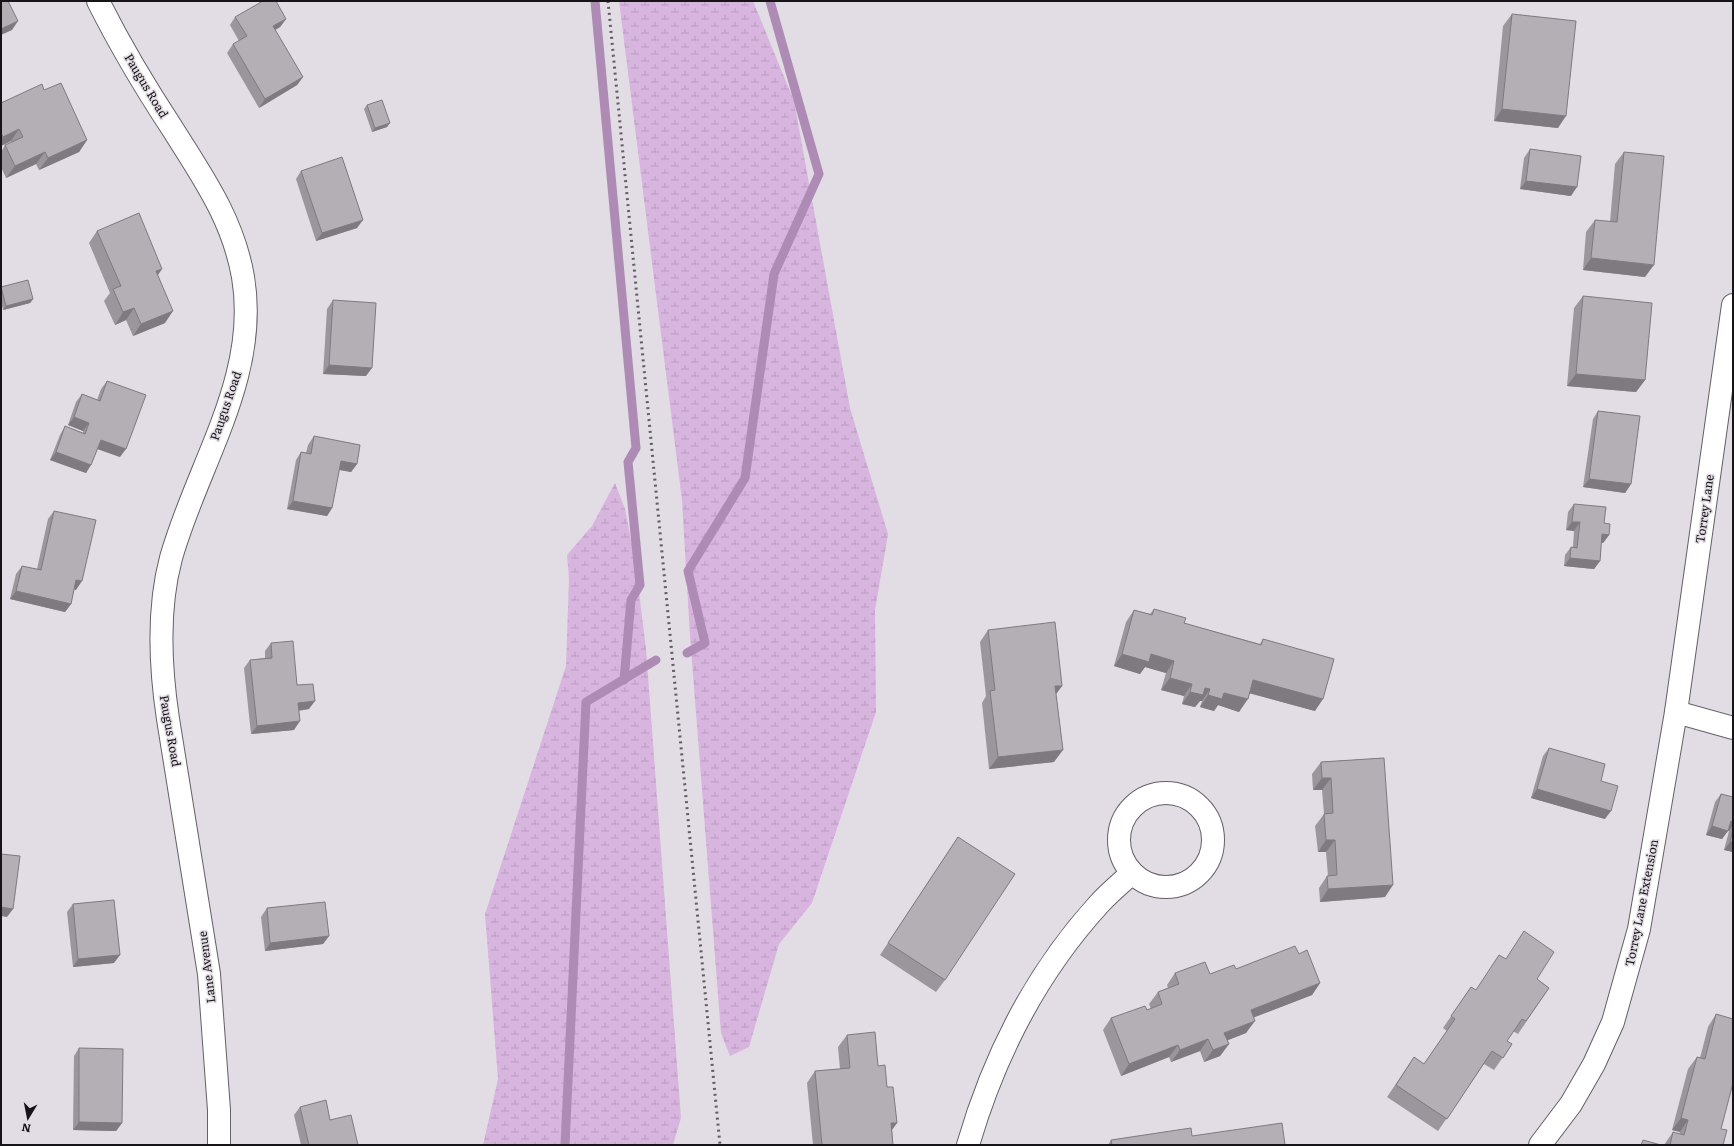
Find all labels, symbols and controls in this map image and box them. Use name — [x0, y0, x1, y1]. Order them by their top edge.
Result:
street label: Paugus Road — [121, 50, 174, 122]
street label: Paugus Road — [205, 368, 246, 443]
street label: Torrey Lane — [1690, 473, 1718, 545]
street label: Paugus Road — [156, 694, 186, 769]
street label: Torrey Lane Extension — [1620, 838, 1662, 968]
street label: Lane Avenue — [193, 930, 219, 1004]
north arrow — [8, 1098, 48, 1138]
text: N — [20, 1120, 32, 1138]

